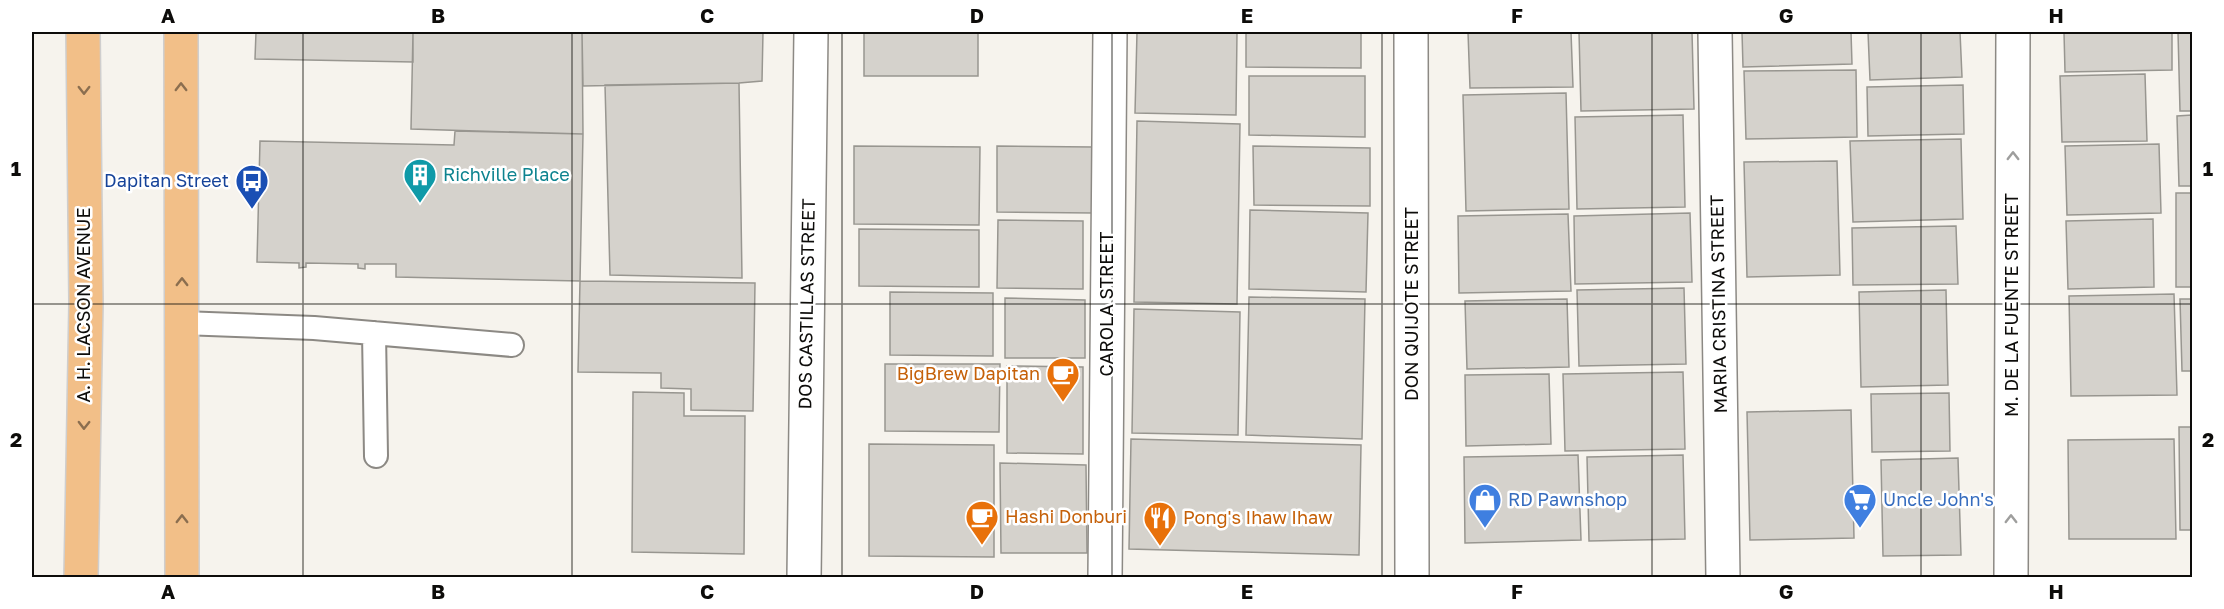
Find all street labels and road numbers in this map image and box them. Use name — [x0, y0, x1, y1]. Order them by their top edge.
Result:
street label: M. DE LA FUENTE STREET — [2000, 193, 2022, 417]
street label: MARIA CRISTINA STREET — [1705, 195, 1731, 413]
street label: DOS CASTILLAS STREET — [793, 198, 819, 410]
street label: DON QUIJOTE STREET — [1400, 207, 1422, 401]
street label: A. H. LACSON AVENUE — [72, 208, 94, 402]
street label: CAROLA STREET — [1095, 232, 1117, 376]

